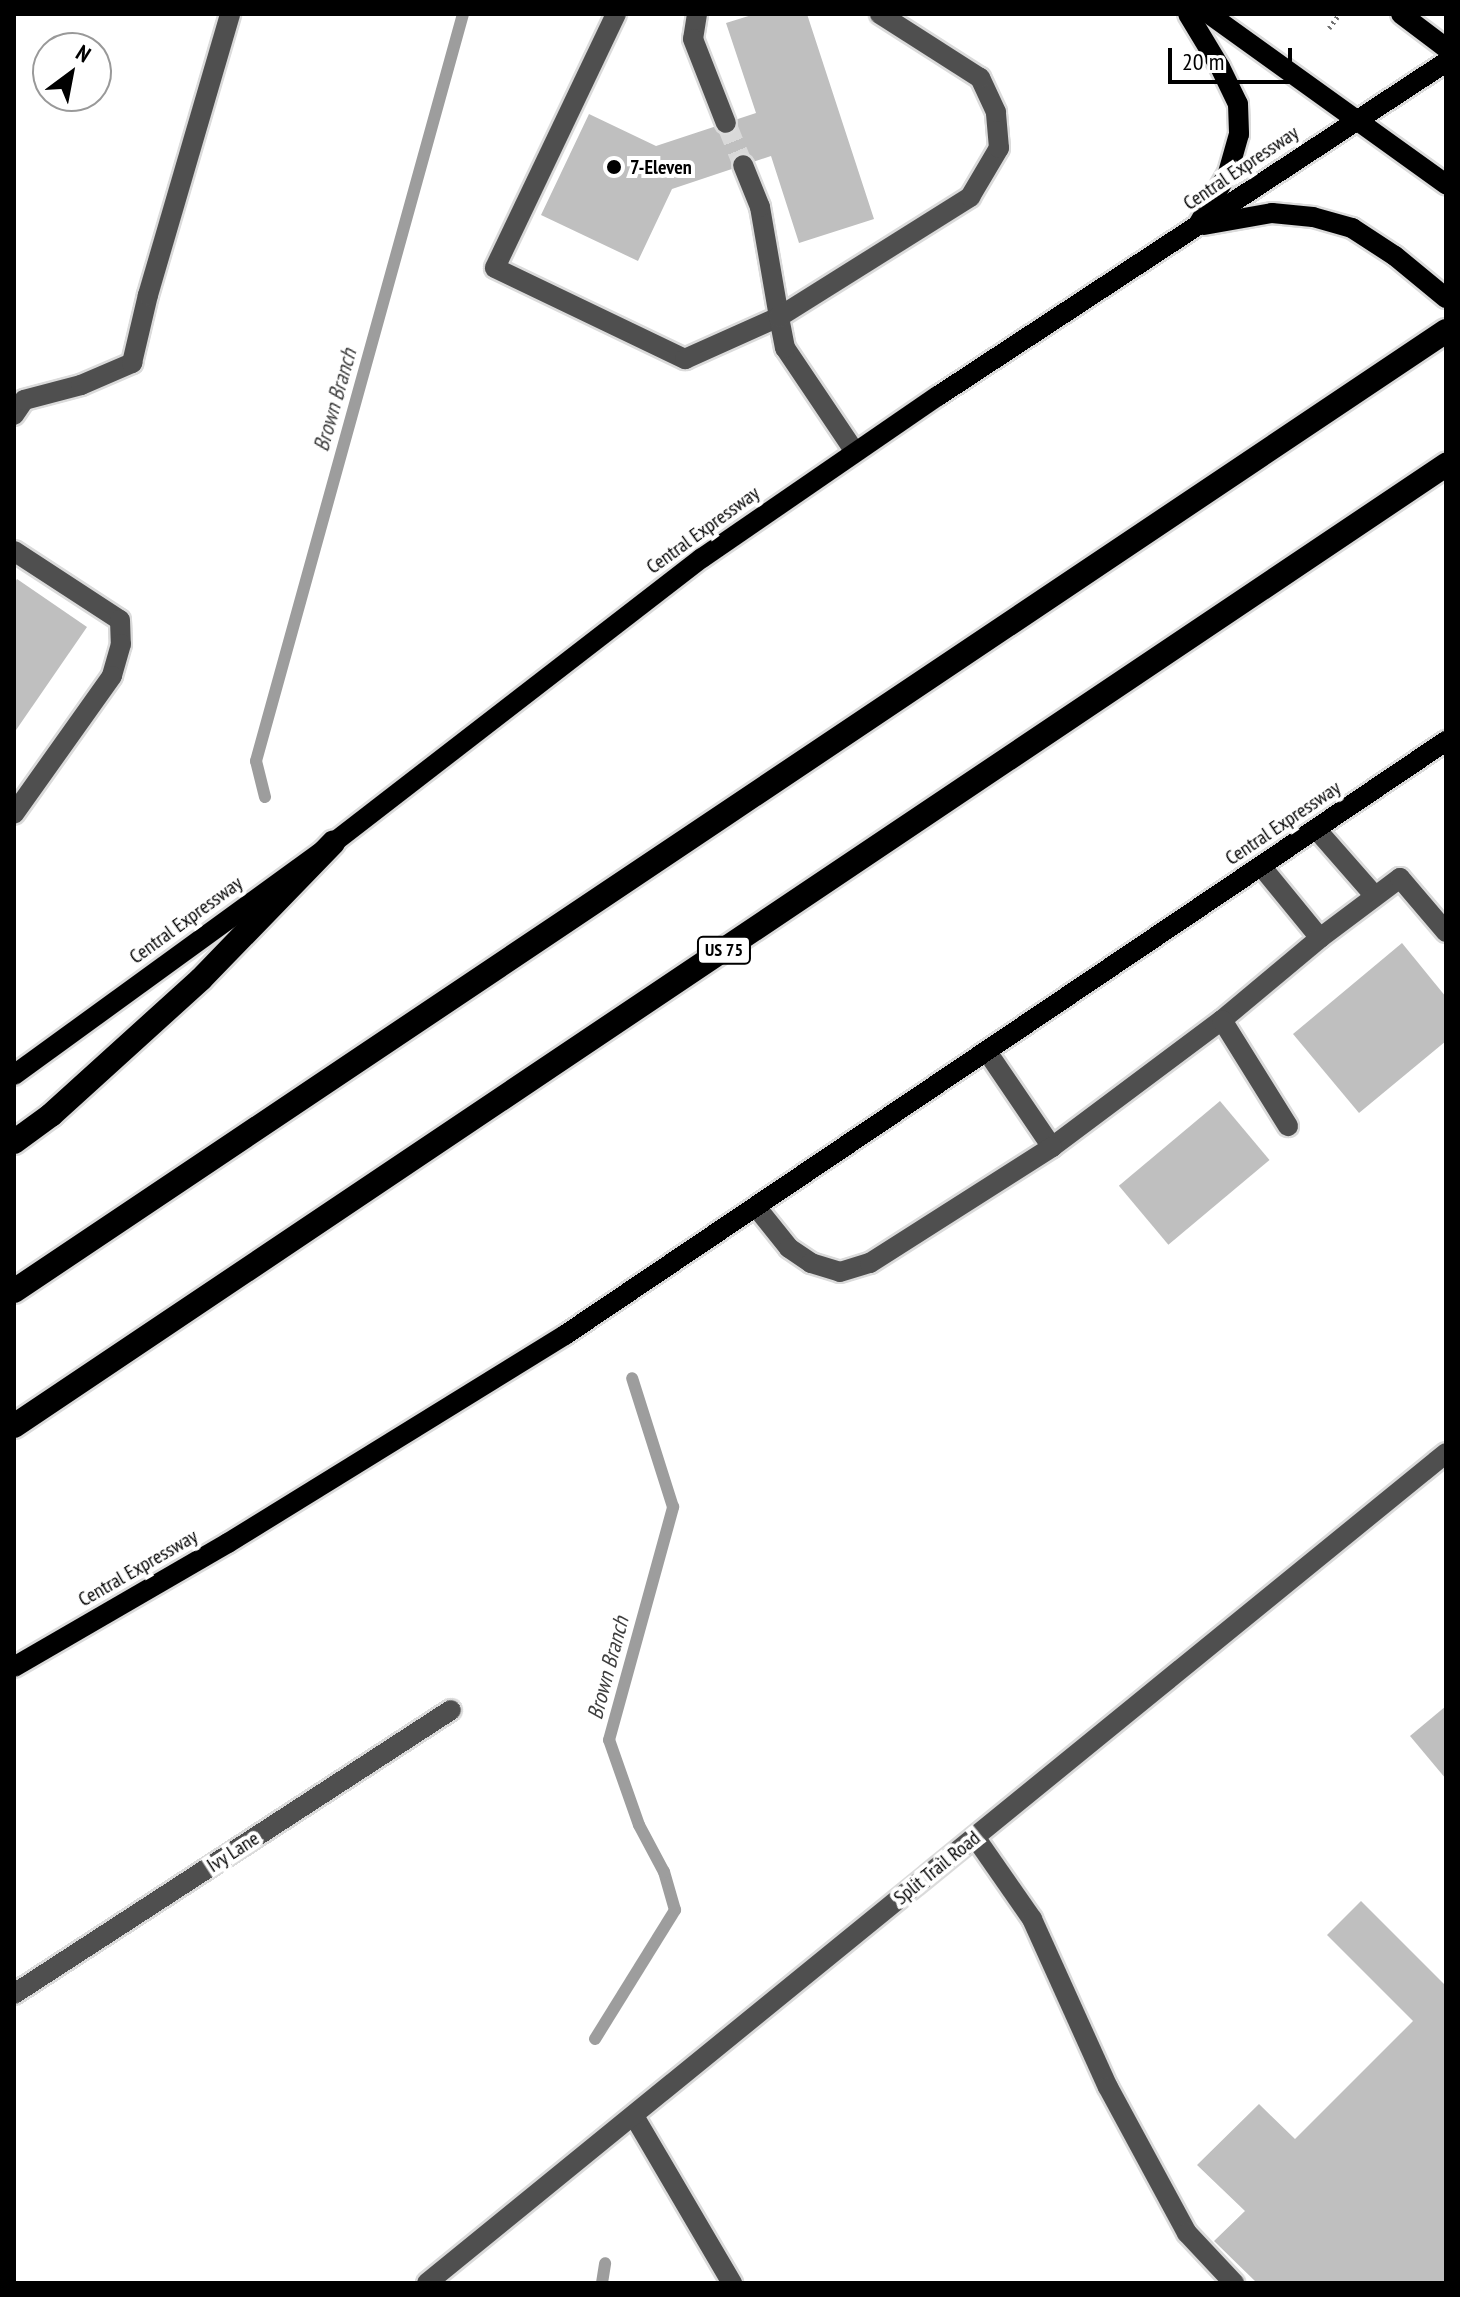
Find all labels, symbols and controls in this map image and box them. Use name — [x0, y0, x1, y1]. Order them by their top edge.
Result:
north arrow — [32, 32, 112, 112]
scale bar — [1172, 32, 1296, 82]
text: N — [71, 38, 96, 68]
text: 20 m — [1182, 46, 1224, 77]
street label: Central Expressway — [1179, 121, 1303, 215]
place label: 7-Eleven — [630, 155, 692, 179]
marker: 7-Eleven — [605, 158, 623, 176]
water label: Brown Branch — [308, 346, 362, 454]
street label: Central Expressway — [642, 481, 764, 579]
street label: Central Expressway — [1221, 776, 1345, 870]
street label: Central Expressway — [125, 871, 247, 969]
road number: US 75 — [696, 936, 752, 964]
street label: Central Expressway — [74, 1524, 202, 1612]
water label: Brown Branch — [582, 1614, 634, 1722]
street label: Ivy Lane — [202, 1826, 264, 1878]
street label: Split Trail Road — [889, 1826, 985, 1910]

